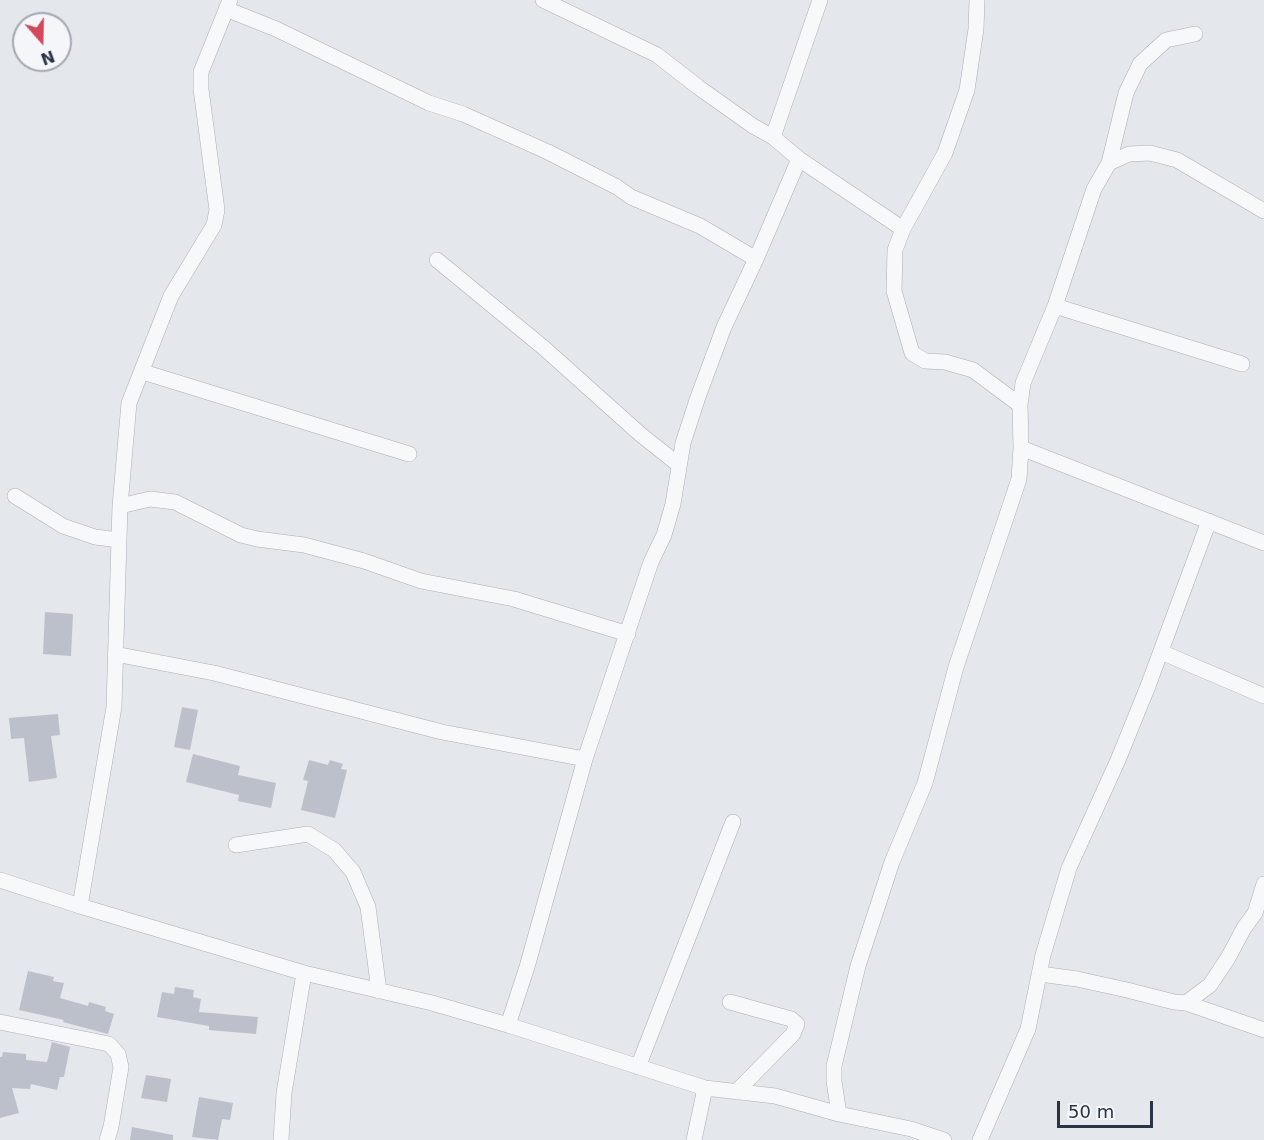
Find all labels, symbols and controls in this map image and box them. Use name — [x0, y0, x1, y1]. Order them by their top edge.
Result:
north arrow — [12, 12, 72, 72]
text: N — [38, 46, 57, 69]
scale bar — [1060, 1089, 1156, 1127]
text: 50 m — [1068, 1101, 1114, 1122]

